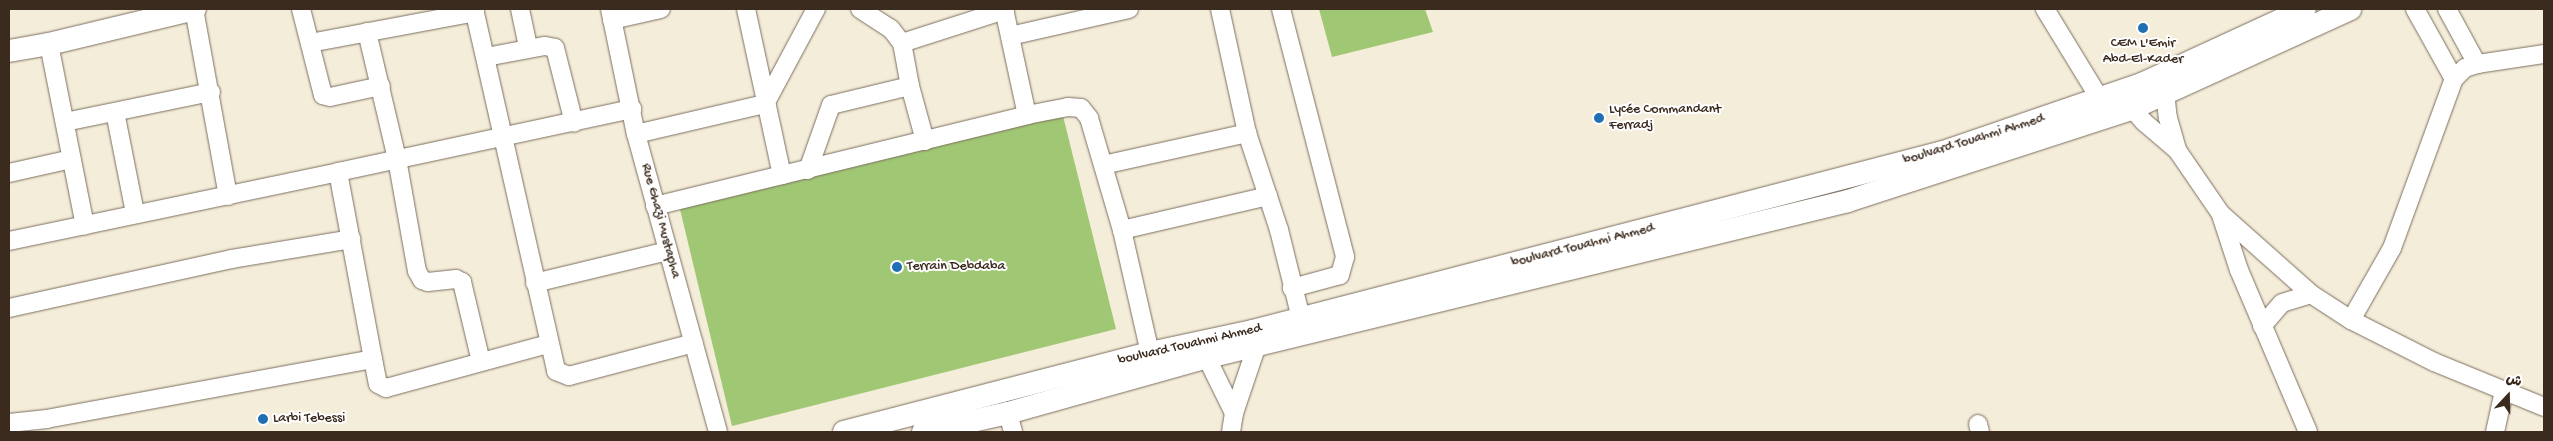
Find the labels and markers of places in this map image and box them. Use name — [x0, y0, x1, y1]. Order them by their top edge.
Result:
marker: CEM L'Emir Abd-El-Kader — [2137, 22, 2149, 34]
place label: CEM L'Emir Abd-El-Kader — [2103, 36, 2183, 68]
place label: Lycée Commandant Ferradj — [1609, 102, 1721, 134]
marker: Lycée Commandant Ferradj — [1593, 112, 1605, 124]
place label: Terrain Debdaba — [907, 259, 1005, 275]
marker: Terrain Debdaba — [891, 261, 903, 273]
place label: Larbi Tebessi — [273, 411, 345, 427]
marker: Larbi Tebessi — [257, 413, 269, 425]

